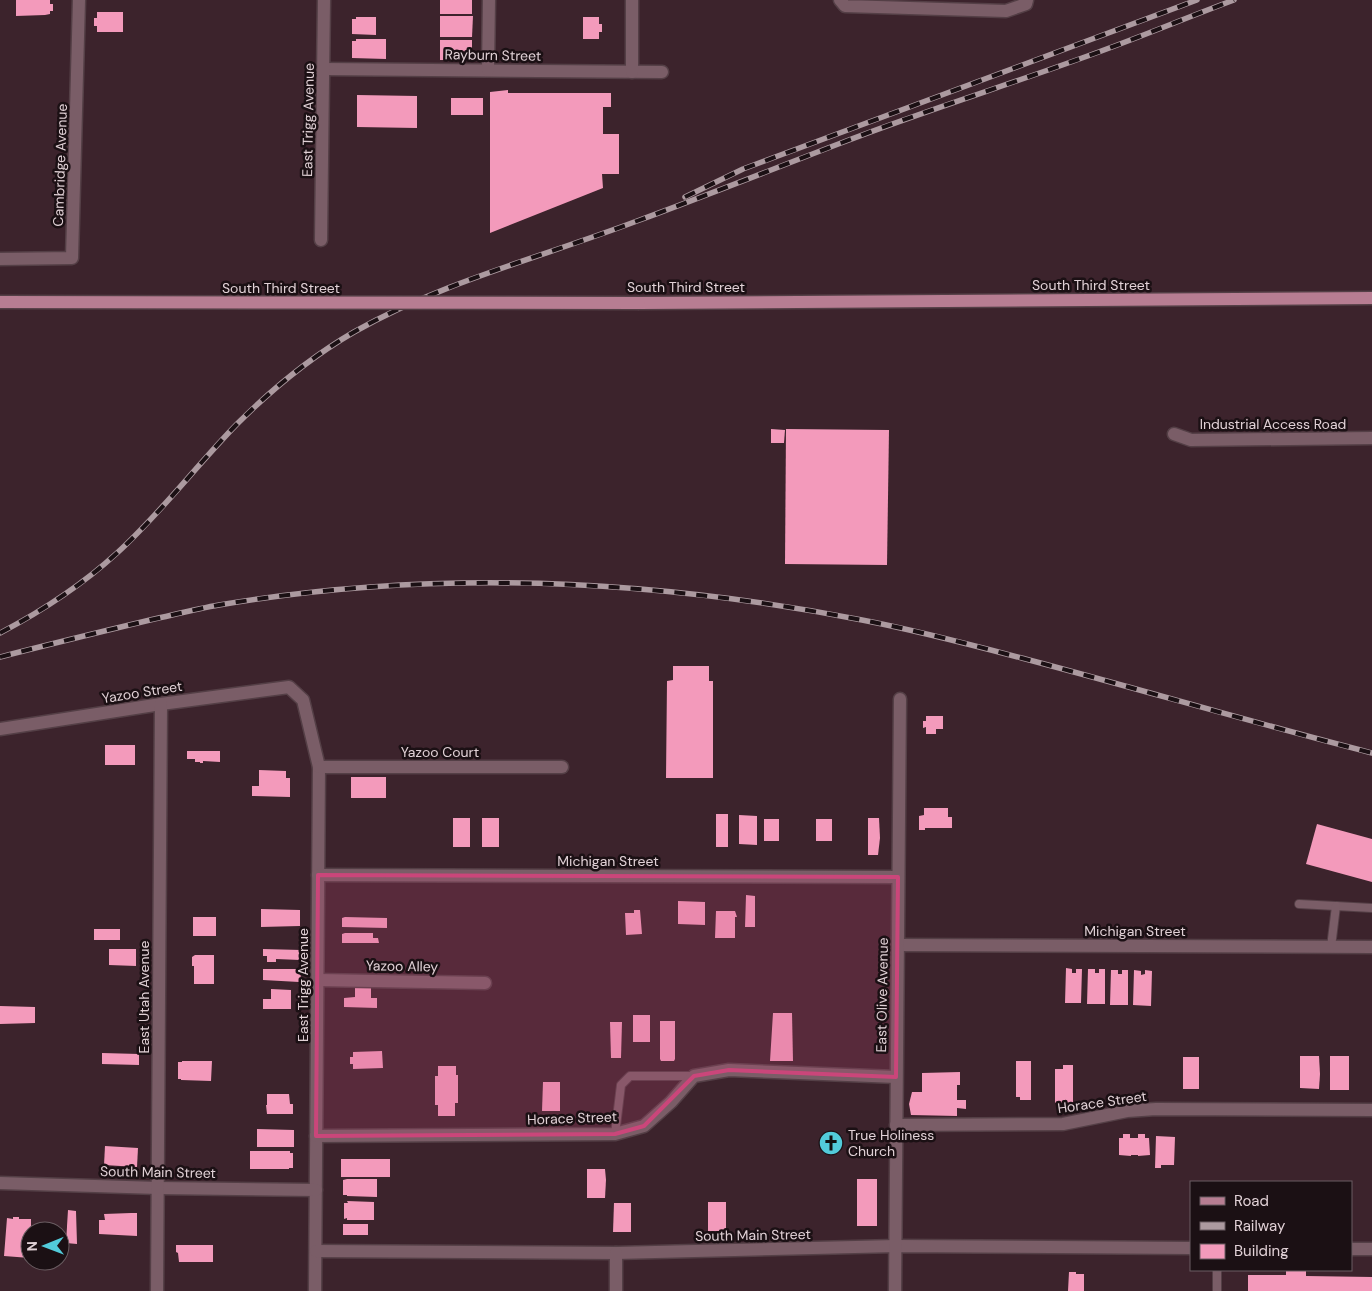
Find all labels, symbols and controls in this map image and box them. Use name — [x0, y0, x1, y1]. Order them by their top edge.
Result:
street label: Rayburn Street — [444, 45, 542, 65]
street label: East Trigg Avenue — [298, 63, 318, 177]
street label: Cambridge Avenue — [49, 103, 71, 227]
street label: South Third Street — [1032, 276, 1150, 294]
street label: South Third Street — [627, 278, 745, 296]
street label: South Third Street — [222, 279, 340, 297]
street label: Industrial Access Road — [1200, 415, 1346, 433]
street label: Yazoo Street — [101, 677, 183, 707]
street label: Yazoo Court — [401, 743, 479, 761]
street label: Michigan Street — [557, 852, 659, 870]
street label: Michigan Street — [1084, 922, 1186, 940]
street label: East Trigg Avenue — [294, 928, 312, 1042]
street label: East Olive Avenue — [872, 937, 892, 1053]
street label: East Utah Avenue — [135, 940, 153, 1054]
street label: Yazoo Alley — [366, 956, 439, 976]
street label: Horace Street — [1056, 1087, 1148, 1117]
street label: Horace Street — [527, 1107, 617, 1129]
place label: True Holiness Church — [848, 1126, 934, 1160]
church icon: True Holiness Church — [818, 1130, 844, 1156]
street label: South Main Street — [100, 1162, 216, 1182]
legend — [1190, 1181, 1352, 1271]
text: Road — [1234, 1191, 1269, 1211]
text: Railway — [1234, 1216, 1286, 1236]
north arrow — [20, 1221, 70, 1271]
street label: South Main Street — [695, 1225, 811, 1245]
text: N — [23, 1241, 41, 1251]
text: Building — [1234, 1241, 1289, 1261]

